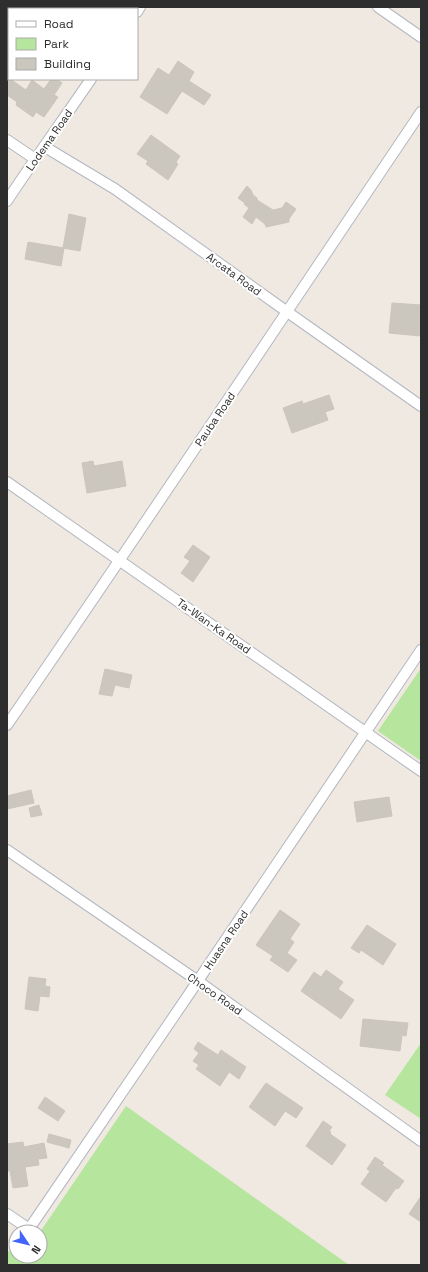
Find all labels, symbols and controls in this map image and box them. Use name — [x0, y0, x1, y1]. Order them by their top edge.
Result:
legend — [8, 8, 138, 80]
text: Road — [44, 16, 73, 32]
text: Park — [44, 36, 69, 52]
text: Building — [44, 56, 91, 72]
street label: Lodema Road — [23, 107, 75, 173]
street label: Arcata Road — [204, 249, 264, 299]
street label: Pauba Road — [192, 389, 238, 449]
street label: Ta-Wan-Ka Road — [174, 595, 254, 657]
street label: Huasna Road — [201, 908, 251, 972]
street label: Choco Road — [185, 970, 245, 1018]
north arrow — [8, 1224, 48, 1264]
text: N — [28, 1243, 44, 1257]

